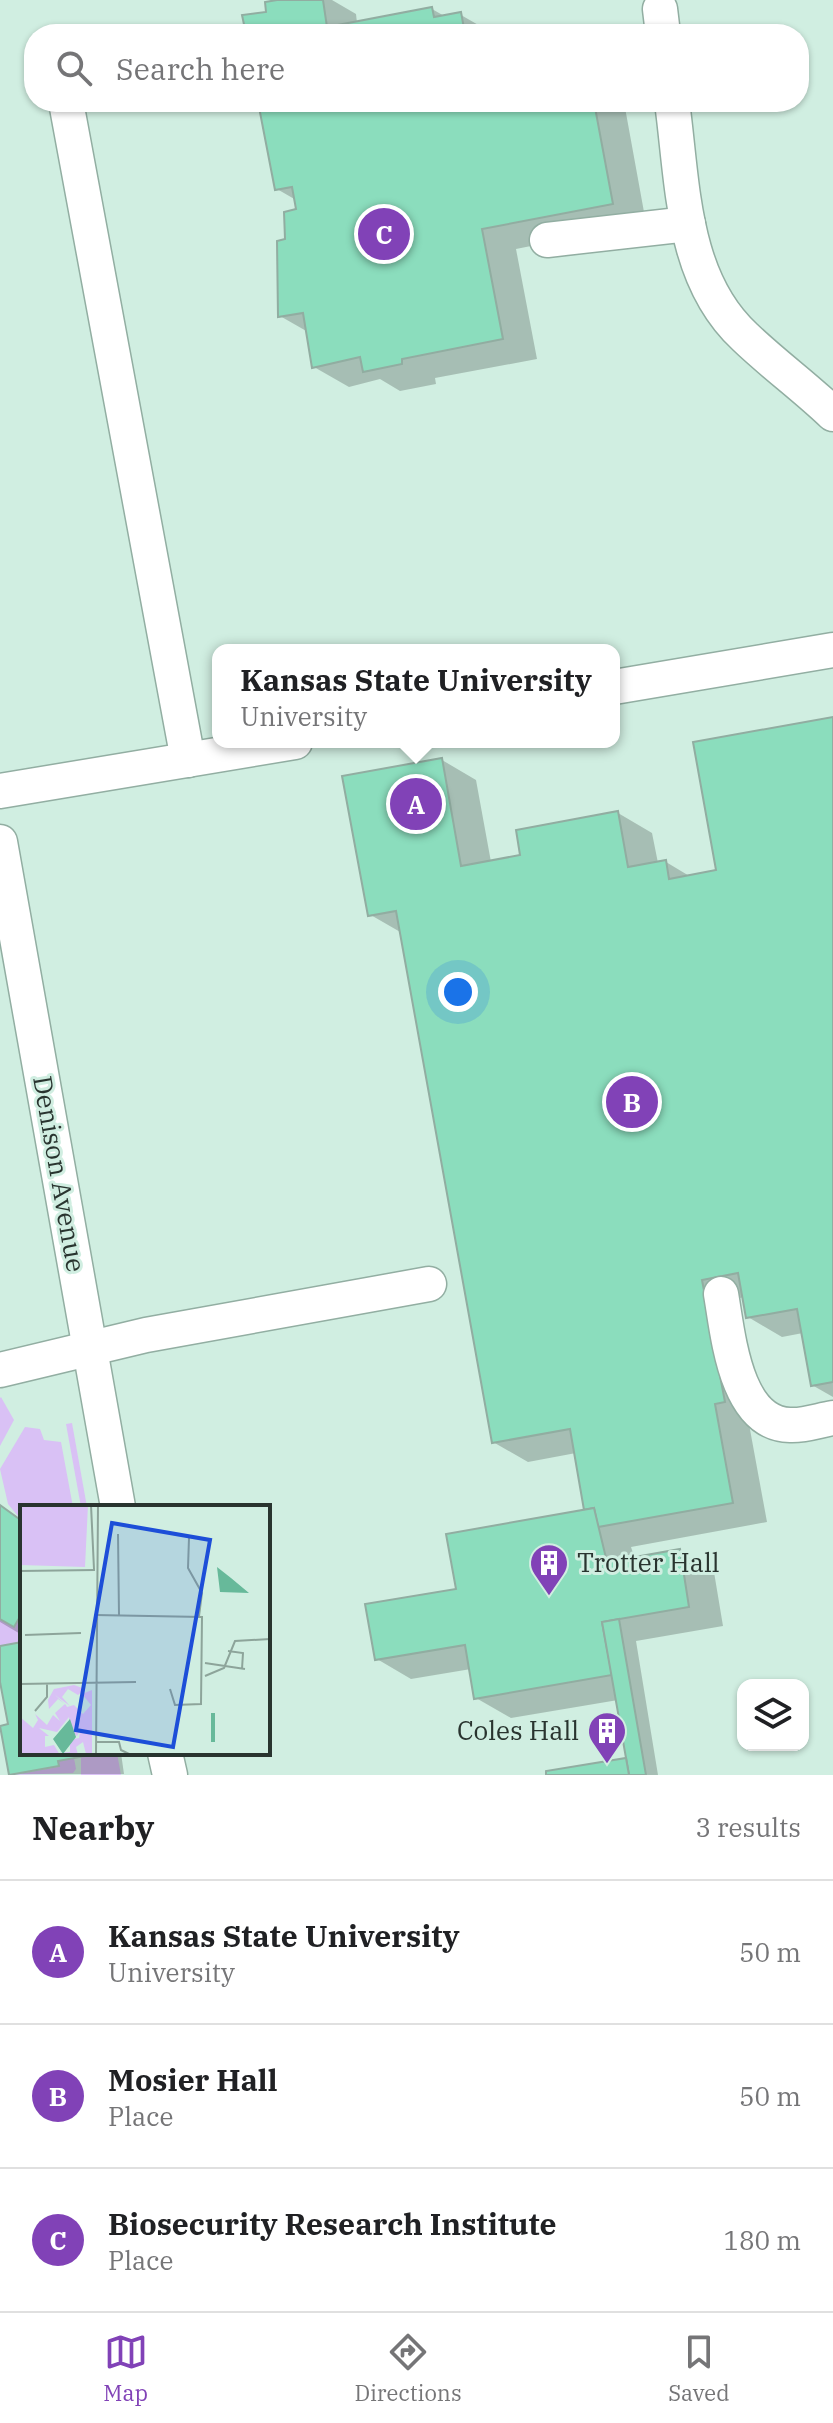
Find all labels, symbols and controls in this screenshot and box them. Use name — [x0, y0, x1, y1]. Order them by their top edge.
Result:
search box — [24, 24, 809, 112]
icon: search — [52, 46, 96, 90]
text: Search here — [116, 49, 285, 88]
pin: C — [358, 204, 410, 264]
popup — [212, 644, 620, 748]
text: Kansas State University — [240, 660, 592, 699]
text: University — [240, 699, 367, 733]
pin: A — [390, 774, 442, 834]
your location — [438, 972, 478, 1012]
pin: B — [606, 1072, 658, 1132]
street label: Denison Avenue — [26, 1073, 94, 1275]
inset map — [20, 1505, 270, 1755]
building icon: Trotter Hall — [528, 1542, 570, 1597]
place label: Trotter Hall — [577, 1545, 720, 1579]
map controls — [737, 1679, 809, 1751]
button: layers — [737, 1679, 809, 1751]
building icon: Coles Hall — [586, 1710, 628, 1765]
place label: Coles Hall — [457, 1713, 579, 1747]
text: Nearby — [32, 1805, 154, 1849]
text: 3 results — [695, 1810, 801, 1844]
text: Kansas State University — [108, 1916, 460, 1955]
text: A — [49, 1935, 67, 1969]
text: 50 m — [739, 1935, 801, 1969]
text: University — [108, 1955, 235, 1989]
text: Mosier Hall — [108, 2060, 277, 2099]
text: B — [49, 2079, 67, 2113]
text: 50 m — [739, 2079, 801, 2113]
text: Place — [108, 2099, 173, 2133]
text: Biosecurity Research Institute — [108, 2204, 557, 2243]
text: C — [49, 2223, 67, 2257]
text: 180 m — [723, 2223, 801, 2257]
text: Place — [108, 2243, 173, 2277]
tab: Map — [103, 2330, 148, 2407]
tab: Directions — [354, 2330, 462, 2407]
tab: Saved — [668, 2330, 730, 2407]

